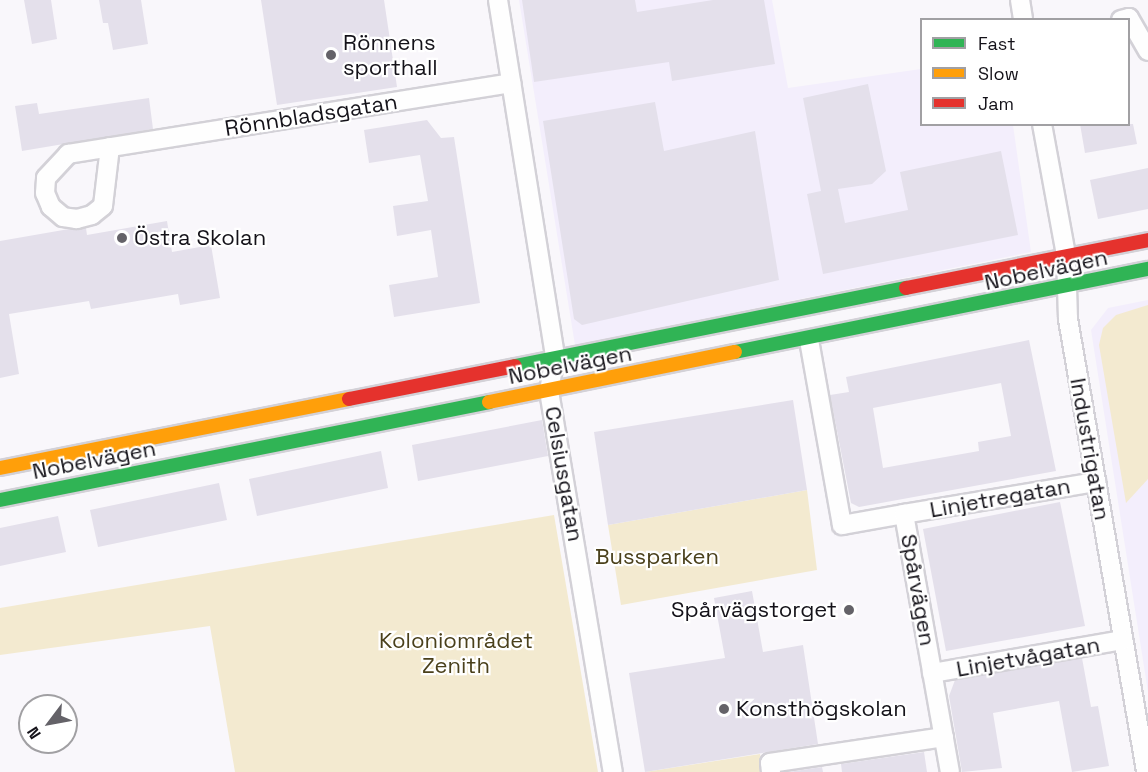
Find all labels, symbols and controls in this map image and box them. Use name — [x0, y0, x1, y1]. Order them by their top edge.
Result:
legend — [920, 18, 1130, 126]
place label: Rönnens sporthall — [343, 29, 438, 80]
text: Fast — [978, 32, 1015, 55]
marker: Rönnens sporthall — [324, 48, 338, 62]
text: Slow — [978, 62, 1019, 85]
street label: Rönnbladsgatan — [223, 88, 399, 142]
text: Jam — [978, 92, 1014, 115]
place label: Östra Skolan — [134, 225, 266, 251]
marker: Östra Skolan — [115, 231, 129, 245]
street label: Nobelvägen — [982, 244, 1110, 296]
street label: Nobelvägen — [506, 340, 634, 390]
street label: Industrigatan — [1065, 376, 1115, 522]
street label: Celsiusgatan — [539, 404, 589, 544]
street label: Nobelvägen — [30, 435, 158, 485]
street label: Linjetregatan — [928, 473, 1072, 523]
street label: Spårvägen — [895, 532, 941, 648]
park label: Bussparken — [595, 544, 719, 570]
place label: Spårvägstorget — [671, 597, 837, 623]
marker: Spårvägstorget — [842, 603, 856, 617]
park label: Koloniområdet Zenith — [379, 627, 533, 678]
street label: Linjetvågatan — [954, 631, 1102, 683]
north arrow — [18, 694, 78, 754]
place label: Konsthögskolan — [736, 696, 907, 722]
marker: Konsthögskolan — [717, 702, 731, 716]
text: N — [22, 723, 46, 743]

